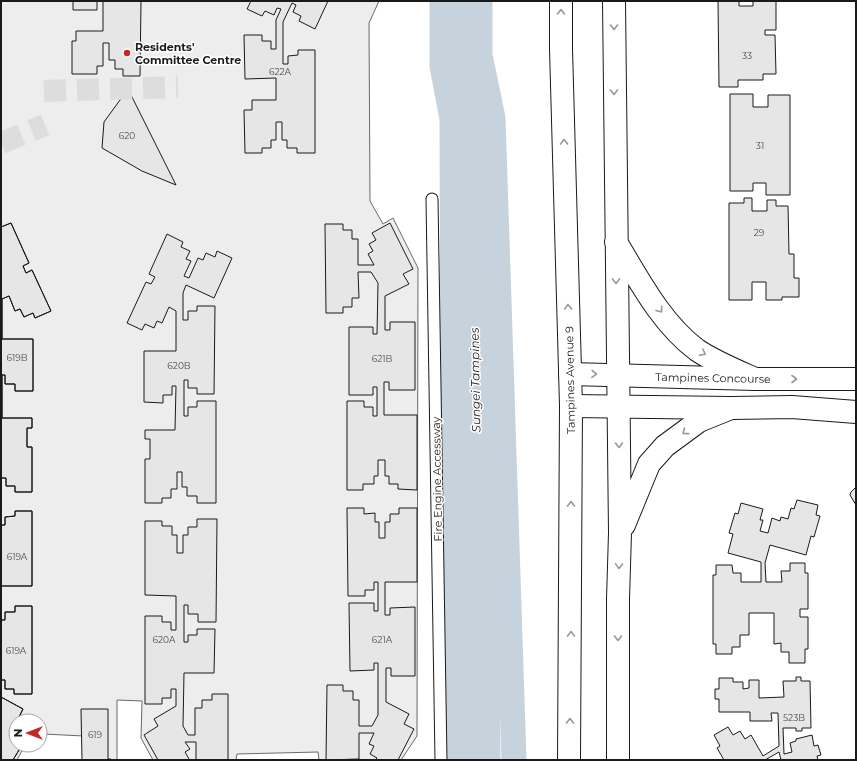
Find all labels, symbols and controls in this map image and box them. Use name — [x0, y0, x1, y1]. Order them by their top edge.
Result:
one-way arrow — [557, 9, 565, 15]
one-way arrow — [610, 24, 618, 30]
place label: Residents' Committee Centre — [135, 40, 241, 67]
marker: Residents' Committee Centre — [122, 48, 132, 58]
house number: 33 — [742, 50, 752, 61]
house number: 622A — [269, 66, 292, 77]
one-way arrow — [610, 89, 618, 95]
house number: 620 — [119, 130, 135, 141]
one-way arrow — [559, 139, 568, 145]
house number: 31 — [756, 140, 764, 151]
house number: 29 — [754, 227, 765, 238]
one-way arrow — [612, 278, 620, 284]
one-way arrow — [564, 304, 573, 310]
one-way arrow — [655, 306, 663, 313]
street label: Tampines Avenue 9 — [562, 326, 578, 434]
water label: Sungei Tampines — [467, 327, 483, 433]
one-way arrow — [699, 349, 706, 356]
house number: 619B — [7, 352, 28, 363]
house number: 621B — [372, 353, 393, 364]
house number: 620B — [167, 360, 191, 371]
one-way arrow — [591, 370, 597, 379]
street label: Tampines Concourse — [655, 370, 771, 386]
one-way arrow — [791, 375, 797, 383]
street label: Fire Engine Accessway — [429, 416, 445, 542]
one-way arrow — [682, 428, 689, 435]
one-way arrow — [615, 442, 623, 448]
one-way arrow — [567, 501, 575, 507]
house number: 619A — [7, 551, 28, 562]
one-way arrow — [615, 563, 623, 569]
one-way arrow — [567, 631, 575, 637]
house number: 620A — [153, 634, 176, 645]
house number: 621A — [372, 634, 393, 645]
one-way arrow — [614, 635, 622, 641]
house number: 619A — [6, 645, 27, 656]
house number: 523B — [783, 712, 805, 723]
north arrow — [8, 713, 48, 753]
one-way arrow — [566, 718, 574, 724]
text: N — [11, 729, 25, 737]
house number: 619 — [88, 729, 103, 740]

